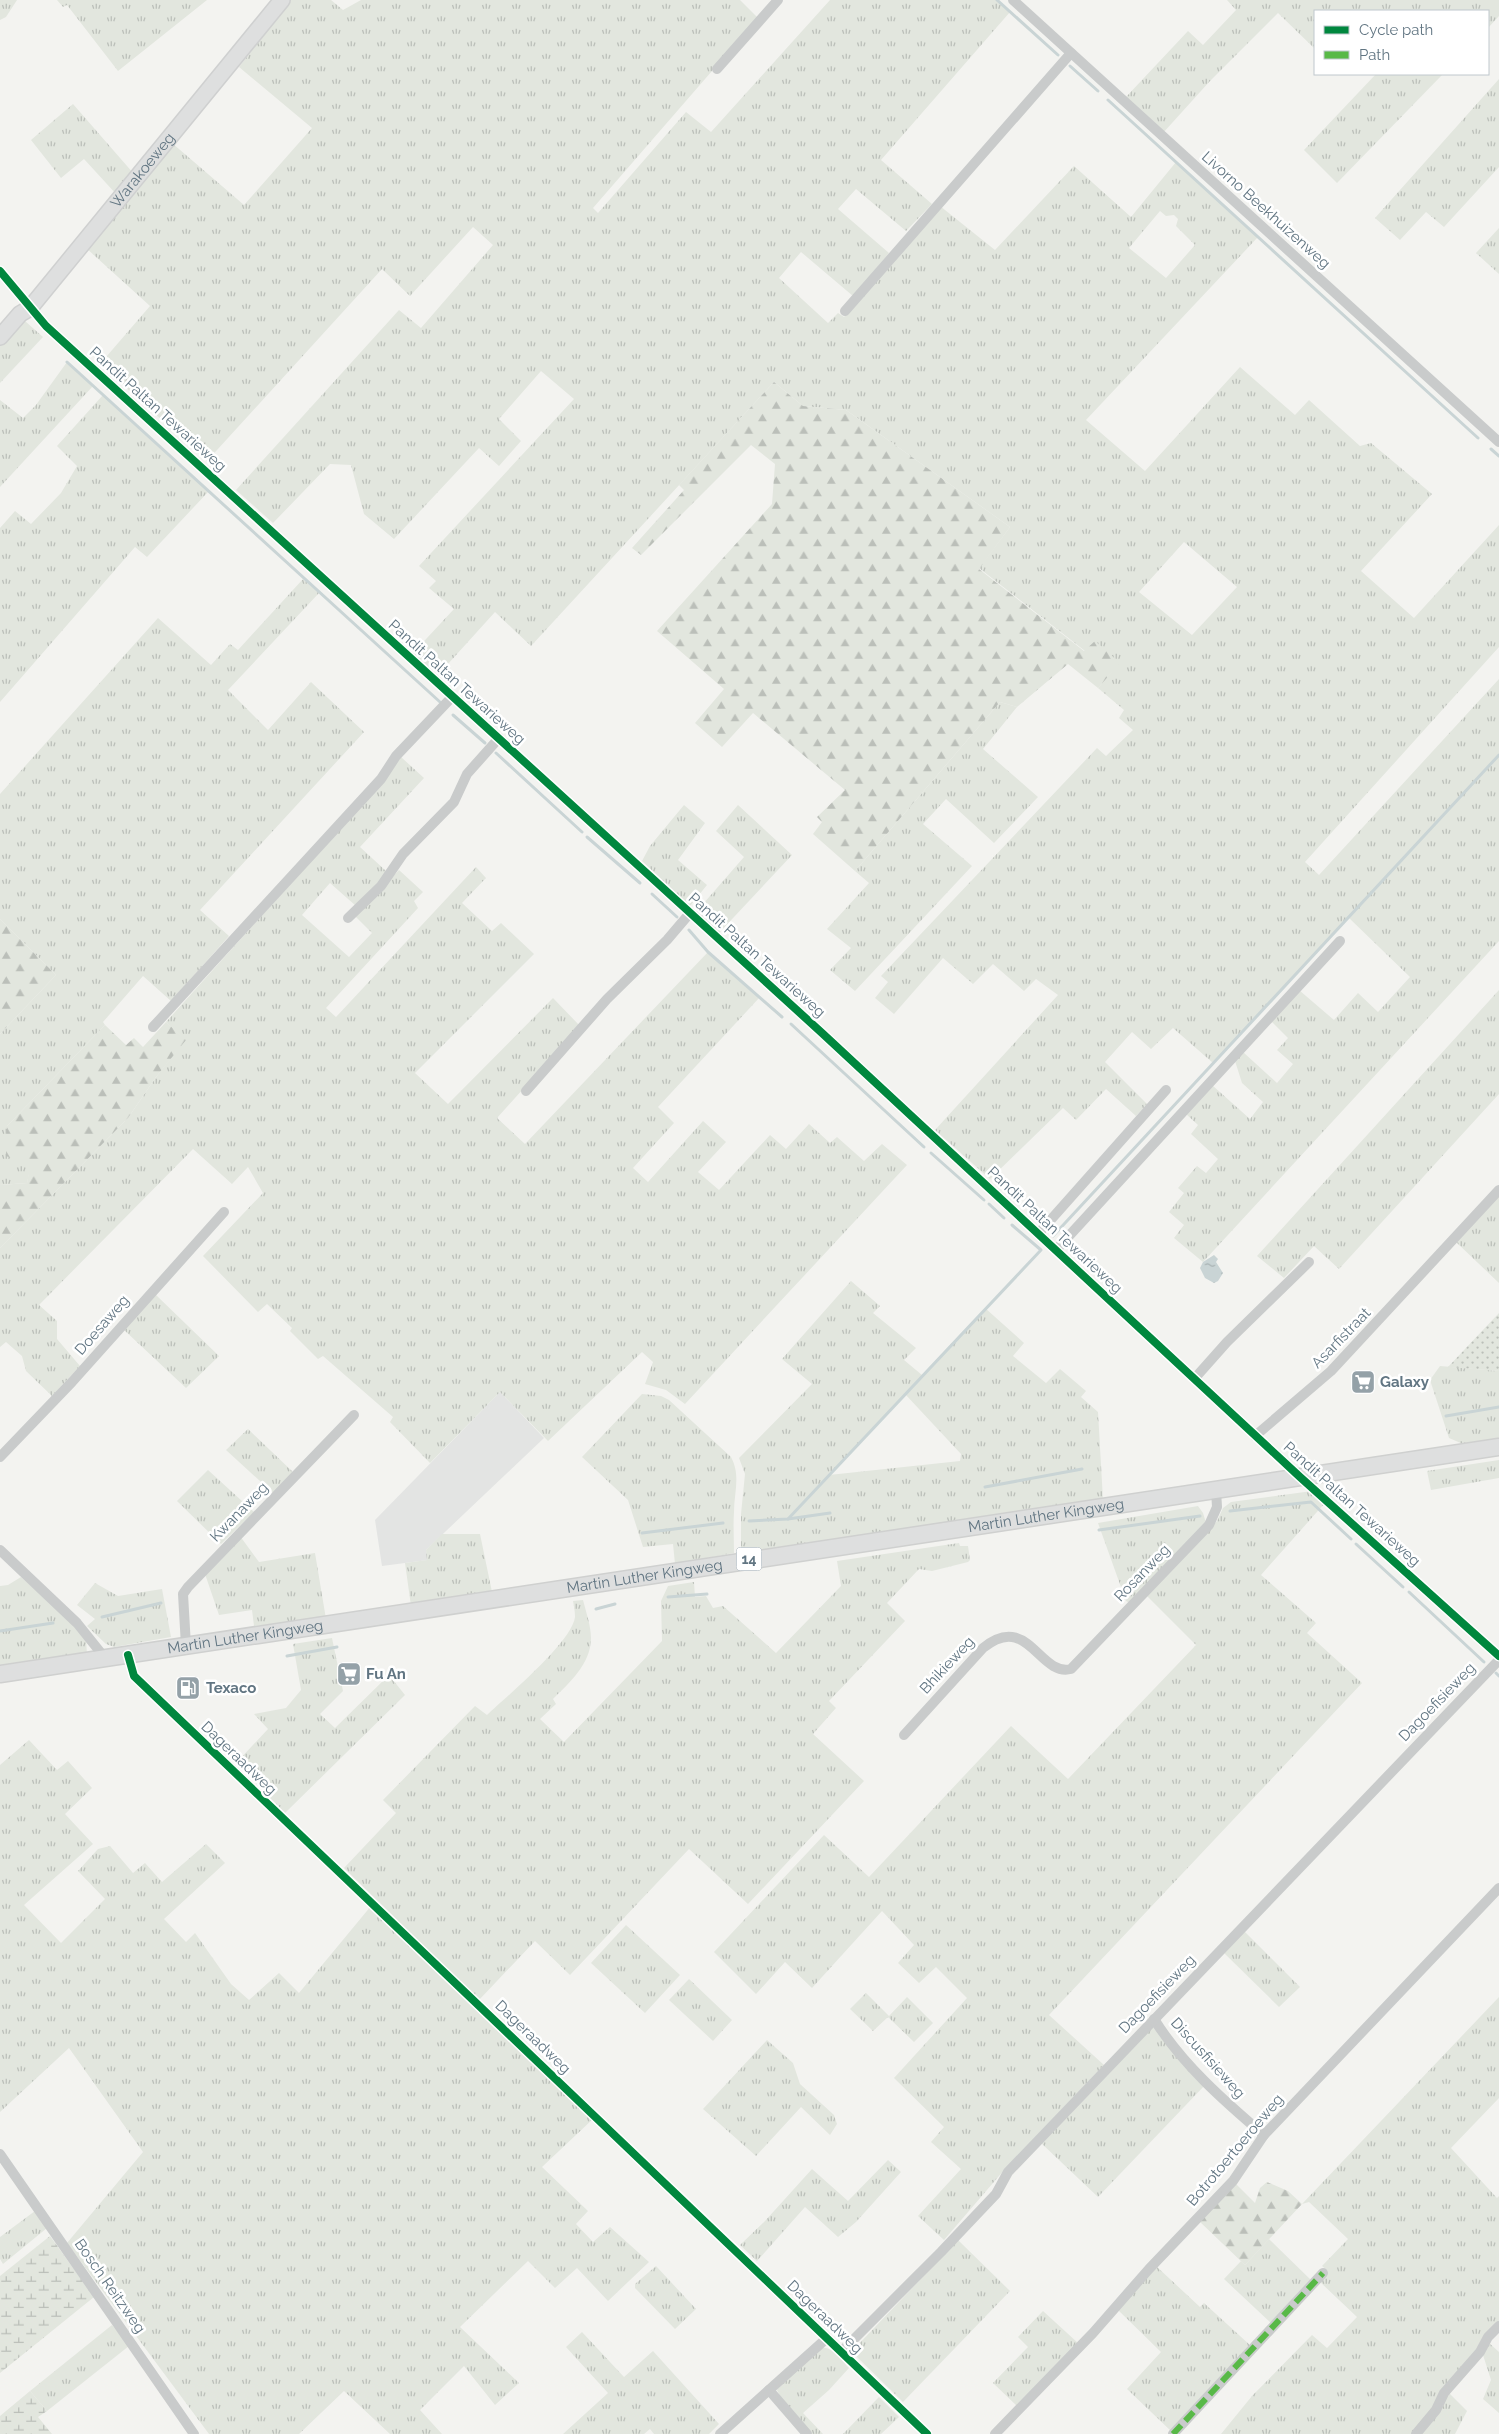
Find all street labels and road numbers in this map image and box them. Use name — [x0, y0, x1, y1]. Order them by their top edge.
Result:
street label: Warakoeweg — [107, 129, 179, 212]
street label: Livorno Beekhuizenweg — [1198, 148, 1334, 272]
street label: Pandit Paltan Tewarieweg — [86, 343, 230, 475]
street label: Pandit Paltan Tewarieweg — [385, 616, 529, 748]
street label: Pandit Paltan Tewarieweg — [685, 889, 829, 1021]
street label: Pandit Paltan Tewarieweg — [984, 1163, 1126, 1297]
street label: Doesaweg — [71, 1291, 133, 1359]
street label: Asarfistraat — [1308, 1304, 1374, 1372]
street label: Pandit Paltan Tewarieweg — [1280, 1438, 1424, 1570]
street label: Kwanaweg — [206, 1478, 272, 1546]
street label: Martin Luther Kingweg — [967, 1495, 1125, 1536]
street label: Rosanweg — [1110, 1541, 1174, 1605]
road number: 14 — [736, 1548, 762, 1570]
street label: Martin Luther Kingweg — [565, 1556, 724, 1597]
street label: Martin Luther Kingweg — [166, 1616, 324, 1658]
street label: Bhikieweg — [916, 1633, 978, 1697]
street label: Dagoefisieweg — [1395, 1659, 1479, 1745]
street label: Dageraadweg — [198, 1718, 280, 1798]
street label: Dagoefisieweg — [1115, 1951, 1199, 2037]
street label: Dageraadweg — [492, 1997, 574, 2077]
street label: Discusfisieweg — [1167, 2014, 1249, 2102]
street label: Botrotoertoeroeweg — [1183, 2090, 1287, 2210]
street label: Bosch Reitzweg — [71, 2235, 149, 2337]
street label: Dageraadweg — [784, 2277, 866, 2357]

